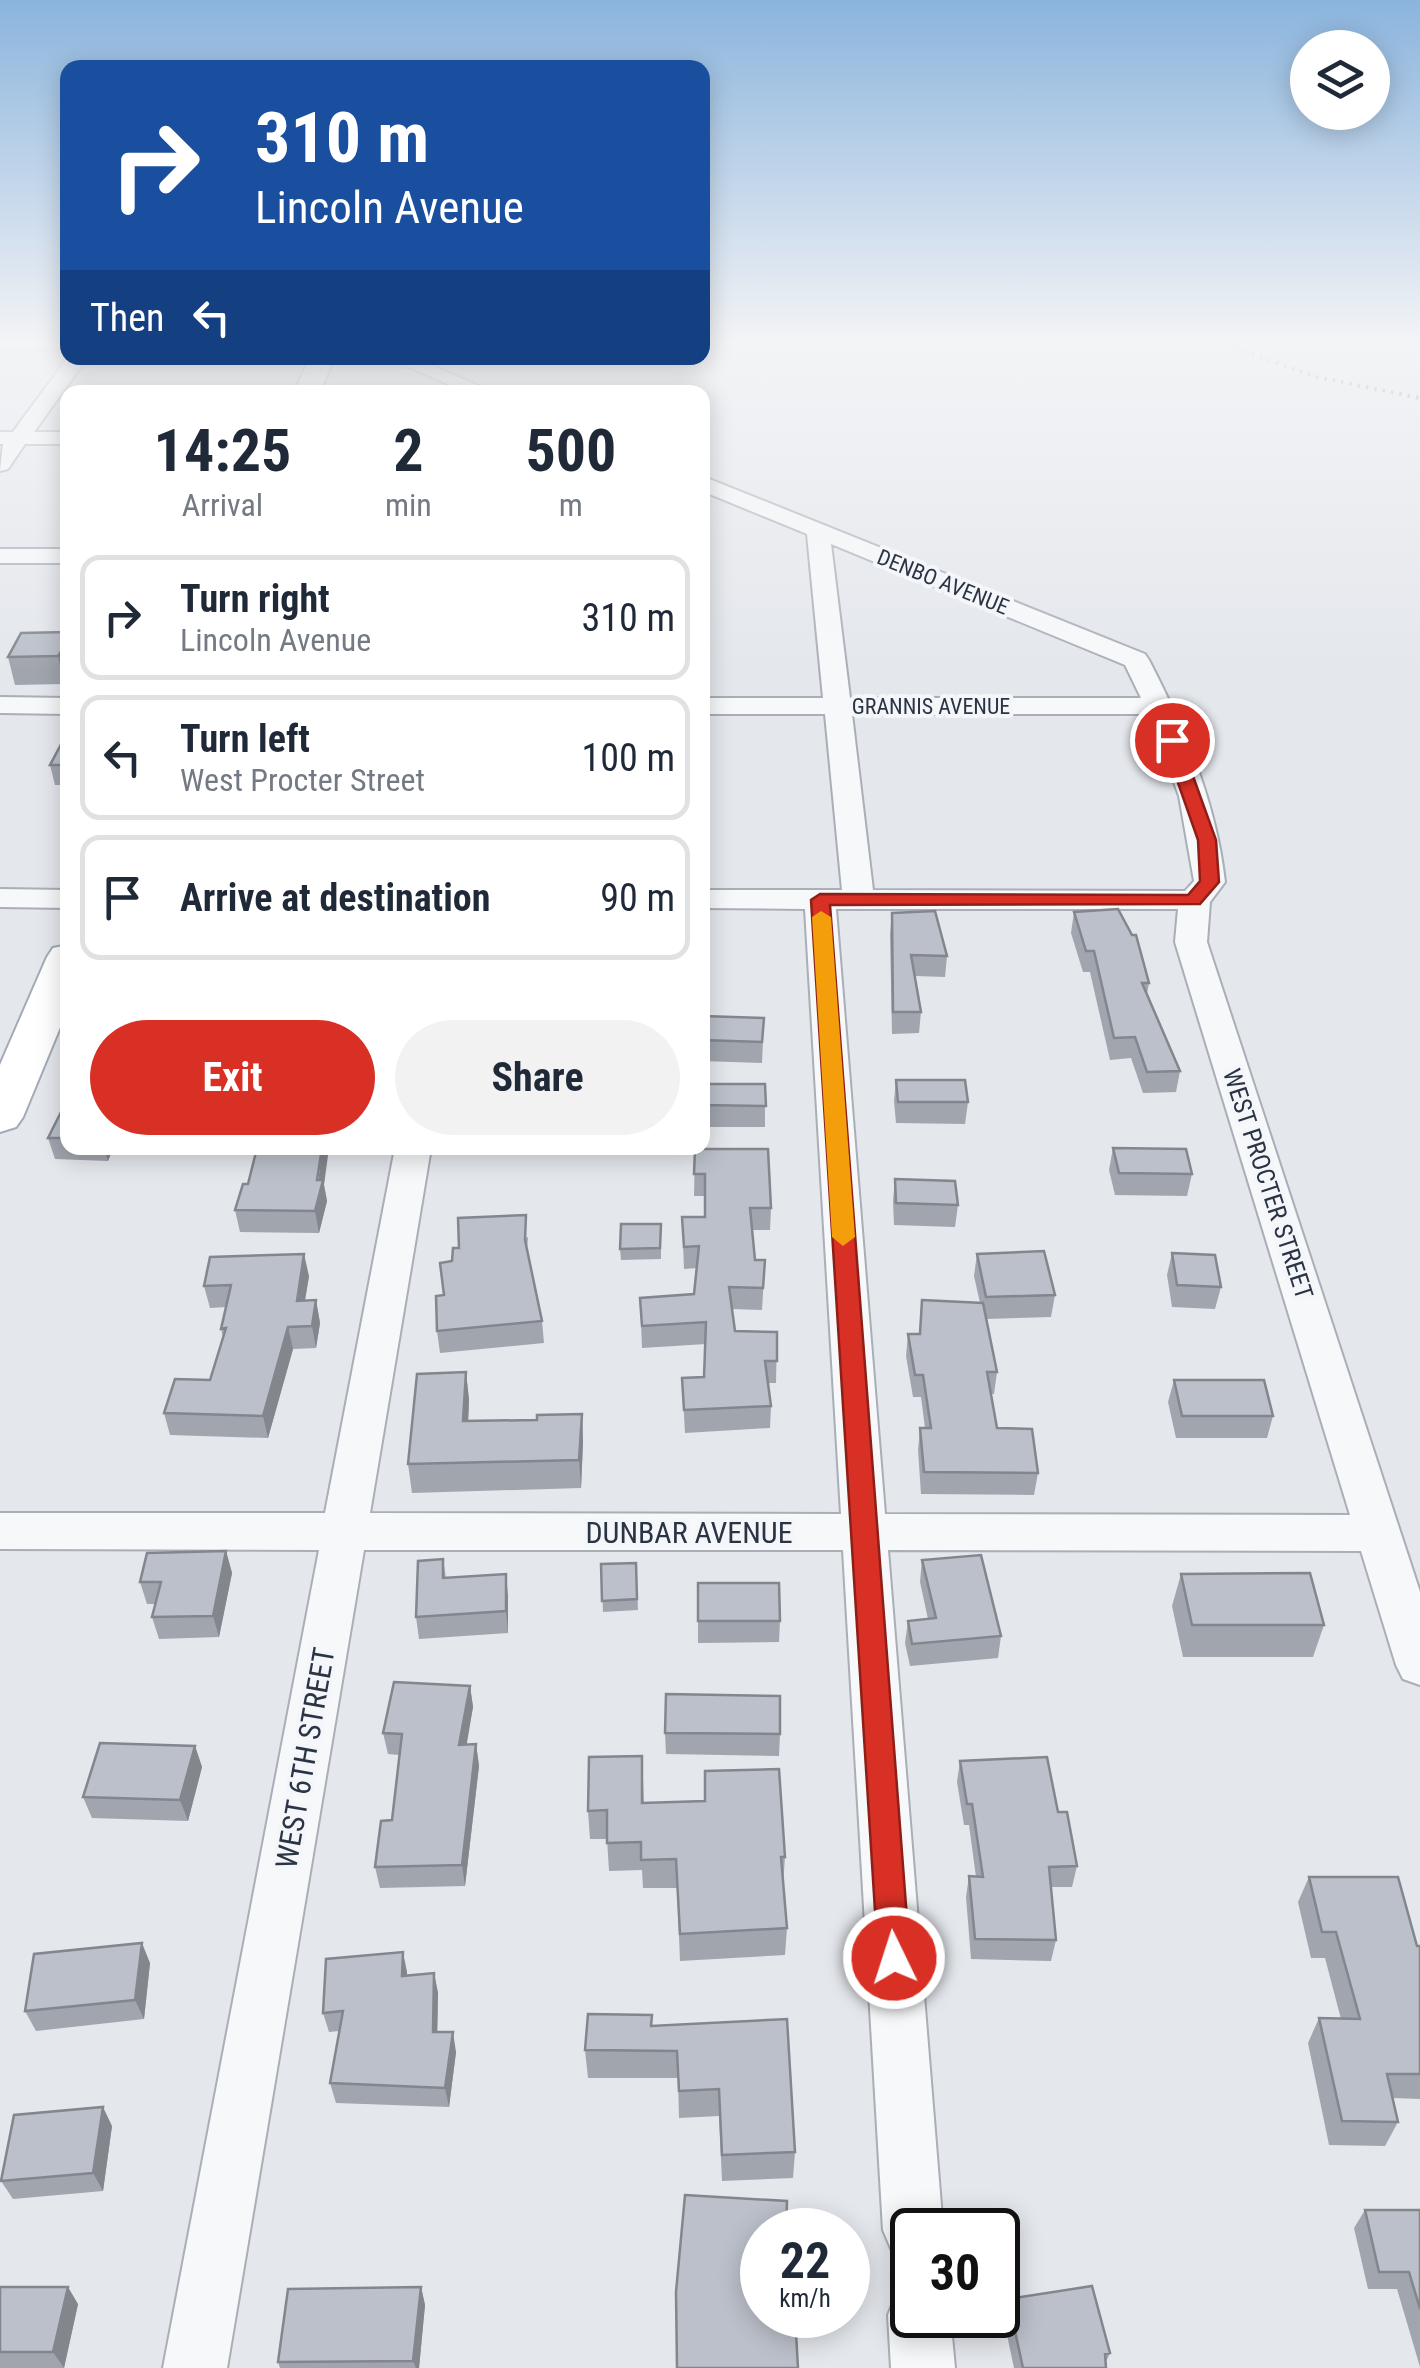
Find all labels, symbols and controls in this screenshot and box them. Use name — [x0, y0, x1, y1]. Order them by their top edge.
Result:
map controls — [1290, 30, 1390, 130]
button: layers — [1290, 30, 1390, 130]
text: 310 m — [255, 97, 429, 179]
icon: right — [90, 100, 220, 230]
text: Lincoln Avenue — [255, 181, 524, 234]
icon: left — [184, 290, 239, 345]
text: Then — [90, 296, 164, 340]
text: 14:25 — [154, 415, 291, 486]
text: 2 — [393, 415, 424, 486]
text: 500 — [525, 415, 616, 486]
text: Arrival — [182, 486, 263, 524]
text: min — [385, 486, 432, 524]
text: m — [559, 486, 583, 524]
street label: DENBO AVENUE — [874, 544, 1012, 620]
text: Turn right — [180, 577, 330, 621]
icon: right — [95, 590, 150, 645]
text: 310 m — [581, 596, 675, 640]
text: Lincoln Avenue — [180, 621, 371, 659]
street label: GRANNIS AVENUE — [852, 694, 1010, 719]
pin — [1130, 698, 1215, 783]
icon: arrive — [1145, 713, 1200, 768]
text: Turn left — [180, 717, 310, 761]
icon: left — [95, 730, 150, 785]
text: 100 m — [581, 736, 675, 780]
text: West Procter Street — [180, 761, 425, 799]
icon: arrive — [95, 870, 150, 925]
text: Arrive at destination — [180, 876, 490, 920]
text: 90 m — [600, 876, 675, 920]
button: Exit — [90, 1020, 375, 1135]
button: Share — [395, 1020, 680, 1135]
street label: WEST PROCTER STREET — [1217, 1065, 1319, 1303]
street label: DUNBAR AVENUE — [585, 1515, 793, 1550]
street label: WEST 6TH STREET — [268, 1645, 342, 1871]
position arrow — [842, 1906, 946, 2010]
speed limit sign: 30 — [890, 2208, 1020, 2338]
text: 22 — [780, 2232, 830, 2290]
text: km/h — [779, 2284, 831, 2313]

